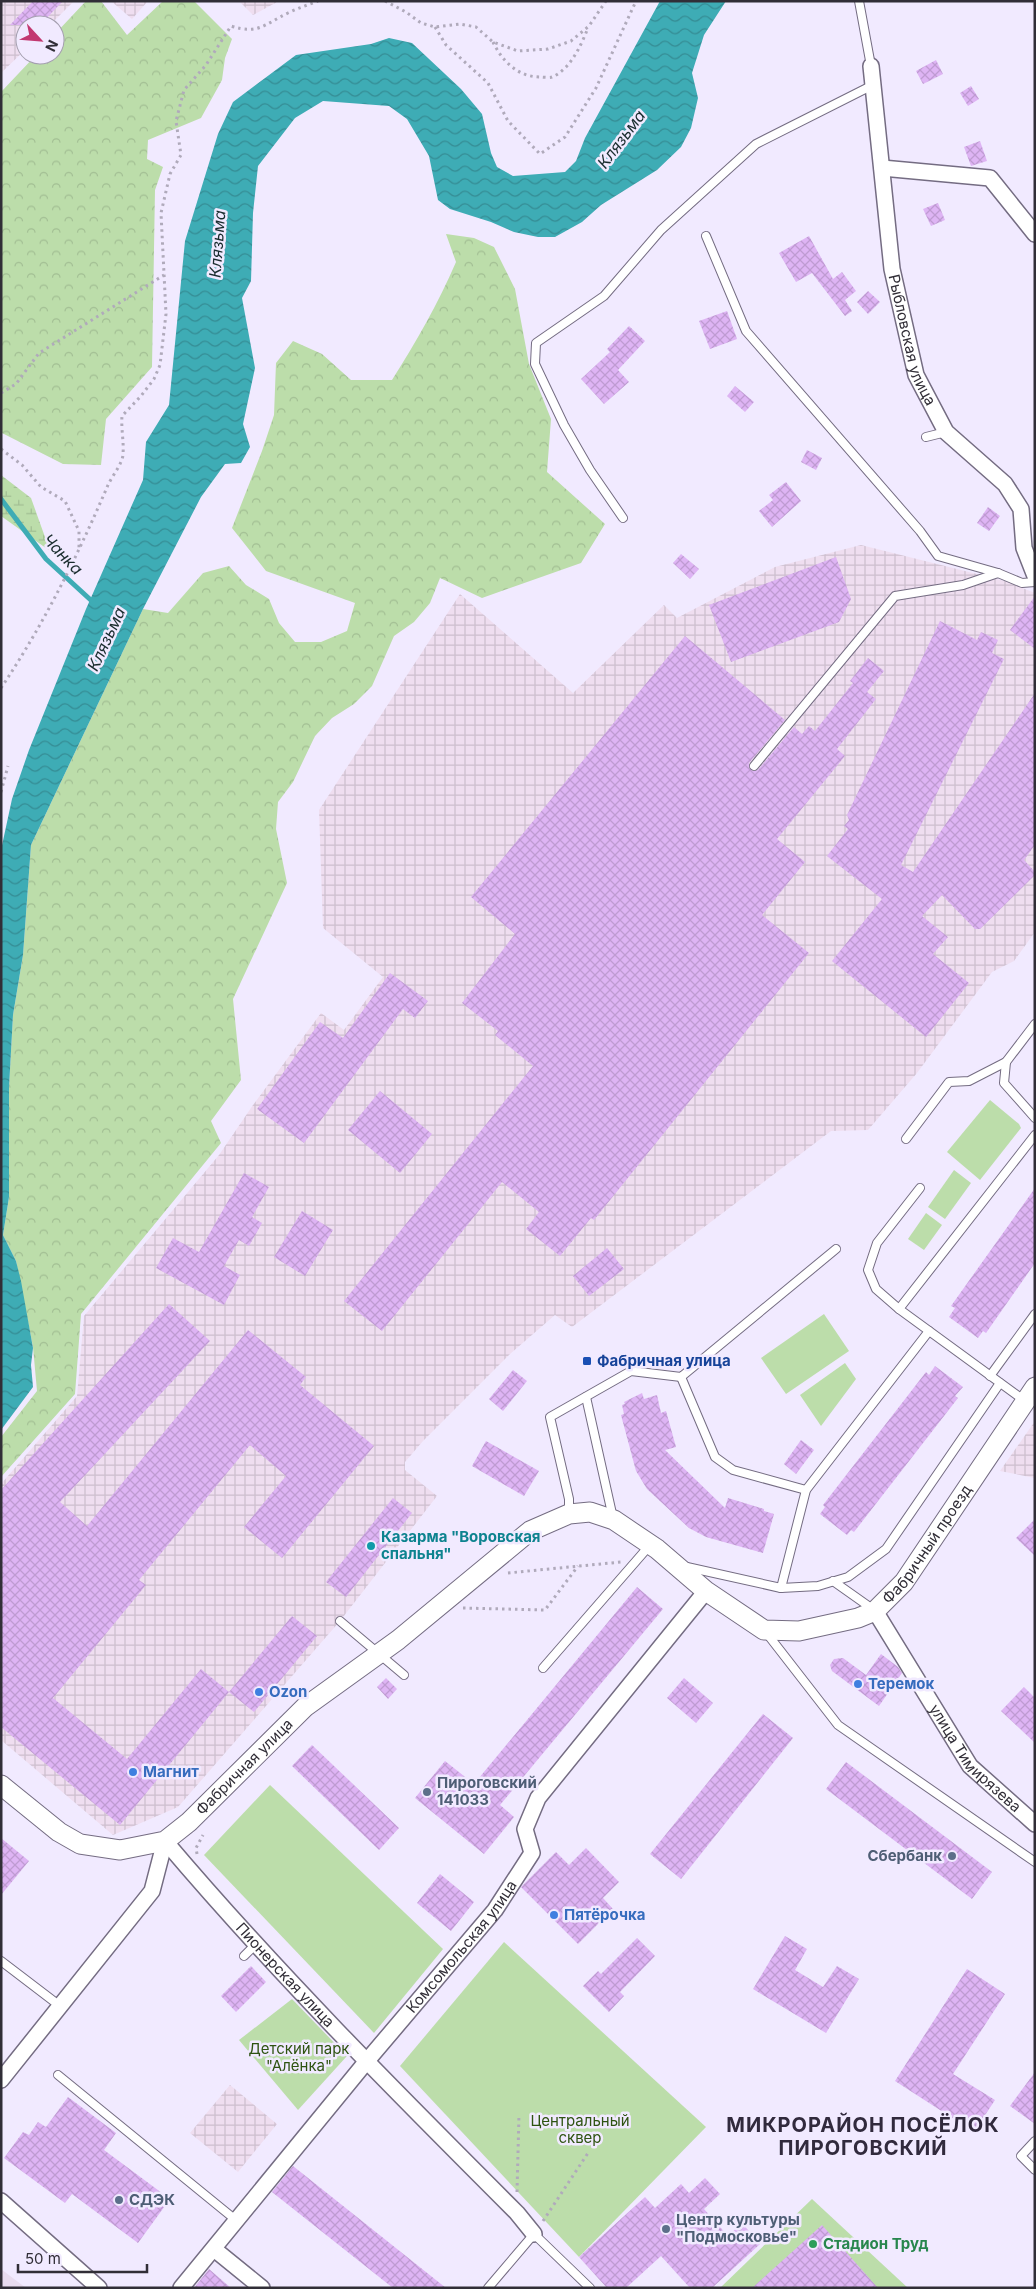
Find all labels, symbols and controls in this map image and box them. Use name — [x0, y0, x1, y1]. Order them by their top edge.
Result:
north arrow — [15, 15, 65, 65]
text: N — [42, 37, 62, 54]
water label: Клязьма — [593, 106, 649, 172]
water label: Клязьма — [205, 209, 229, 278]
street label: Рыбловская улица — [885, 273, 940, 409]
water label: Чанка — [39, 529, 87, 579]
water label: Клязьма — [83, 604, 129, 674]
place label: Фабричная улица — [597, 1351, 731, 1370]
marker: Фабричная улица — [581, 1355, 593, 1367]
street label: Фабричный проезд — [878, 1481, 976, 1607]
place label: Казарма "Воровская спальня" — [381, 1527, 541, 1563]
marker: Казарма "Воровская спальня" — [365, 1540, 377, 1552]
place label: Теремок — [868, 1674, 935, 1693]
marker: Теремок — [852, 1678, 864, 1690]
place label: Ozon — [269, 1682, 307, 1701]
marker: Ozon — [253, 1686, 265, 1698]
street label: улица Тимирязева — [925, 1701, 1025, 1816]
street label: Фабричная улица — [192, 1714, 297, 1819]
place label: Магнит — [143, 1762, 199, 1781]
marker: Магнит — [127, 1766, 139, 1778]
place label: Пироговский 141033 — [437, 1773, 537, 1809]
marker: Пироговский 141033 — [421, 1786, 433, 1798]
place label: Сбербанк — [867, 1846, 942, 1865]
marker: Сбербанк — [946, 1850, 958, 1862]
street label: Комсомольская улица — [402, 1877, 521, 2017]
place label: Пятёрочка — [564, 1905, 645, 1924]
marker: Пятёрочка — [548, 1909, 560, 1921]
street label: Пионерская улица — [232, 1918, 339, 2031]
park label: Детский парк "Алёнка" — [249, 2039, 350, 2075]
park label: Центральный сквер — [530, 2111, 630, 2147]
district label: МИКРОРАЙОН ПОСЁЛОК ПИРОГОВСКИЙ — [726, 2112, 1000, 2160]
place label: СДЭК — [129, 2190, 175, 2209]
marker: СДЭК — [113, 2194, 125, 2206]
place label: Центр культуры "Подмосковье" — [676, 2210, 800, 2246]
marker: Центр культуры "Подмосковье" — [660, 2223, 672, 2235]
place label: Стадион Труд — [823, 2234, 928, 2253]
marker: Стадион Труд — [807, 2238, 819, 2250]
scale bar — [18, 2242, 146, 2274]
text: 50 m — [25, 2249, 61, 2268]

